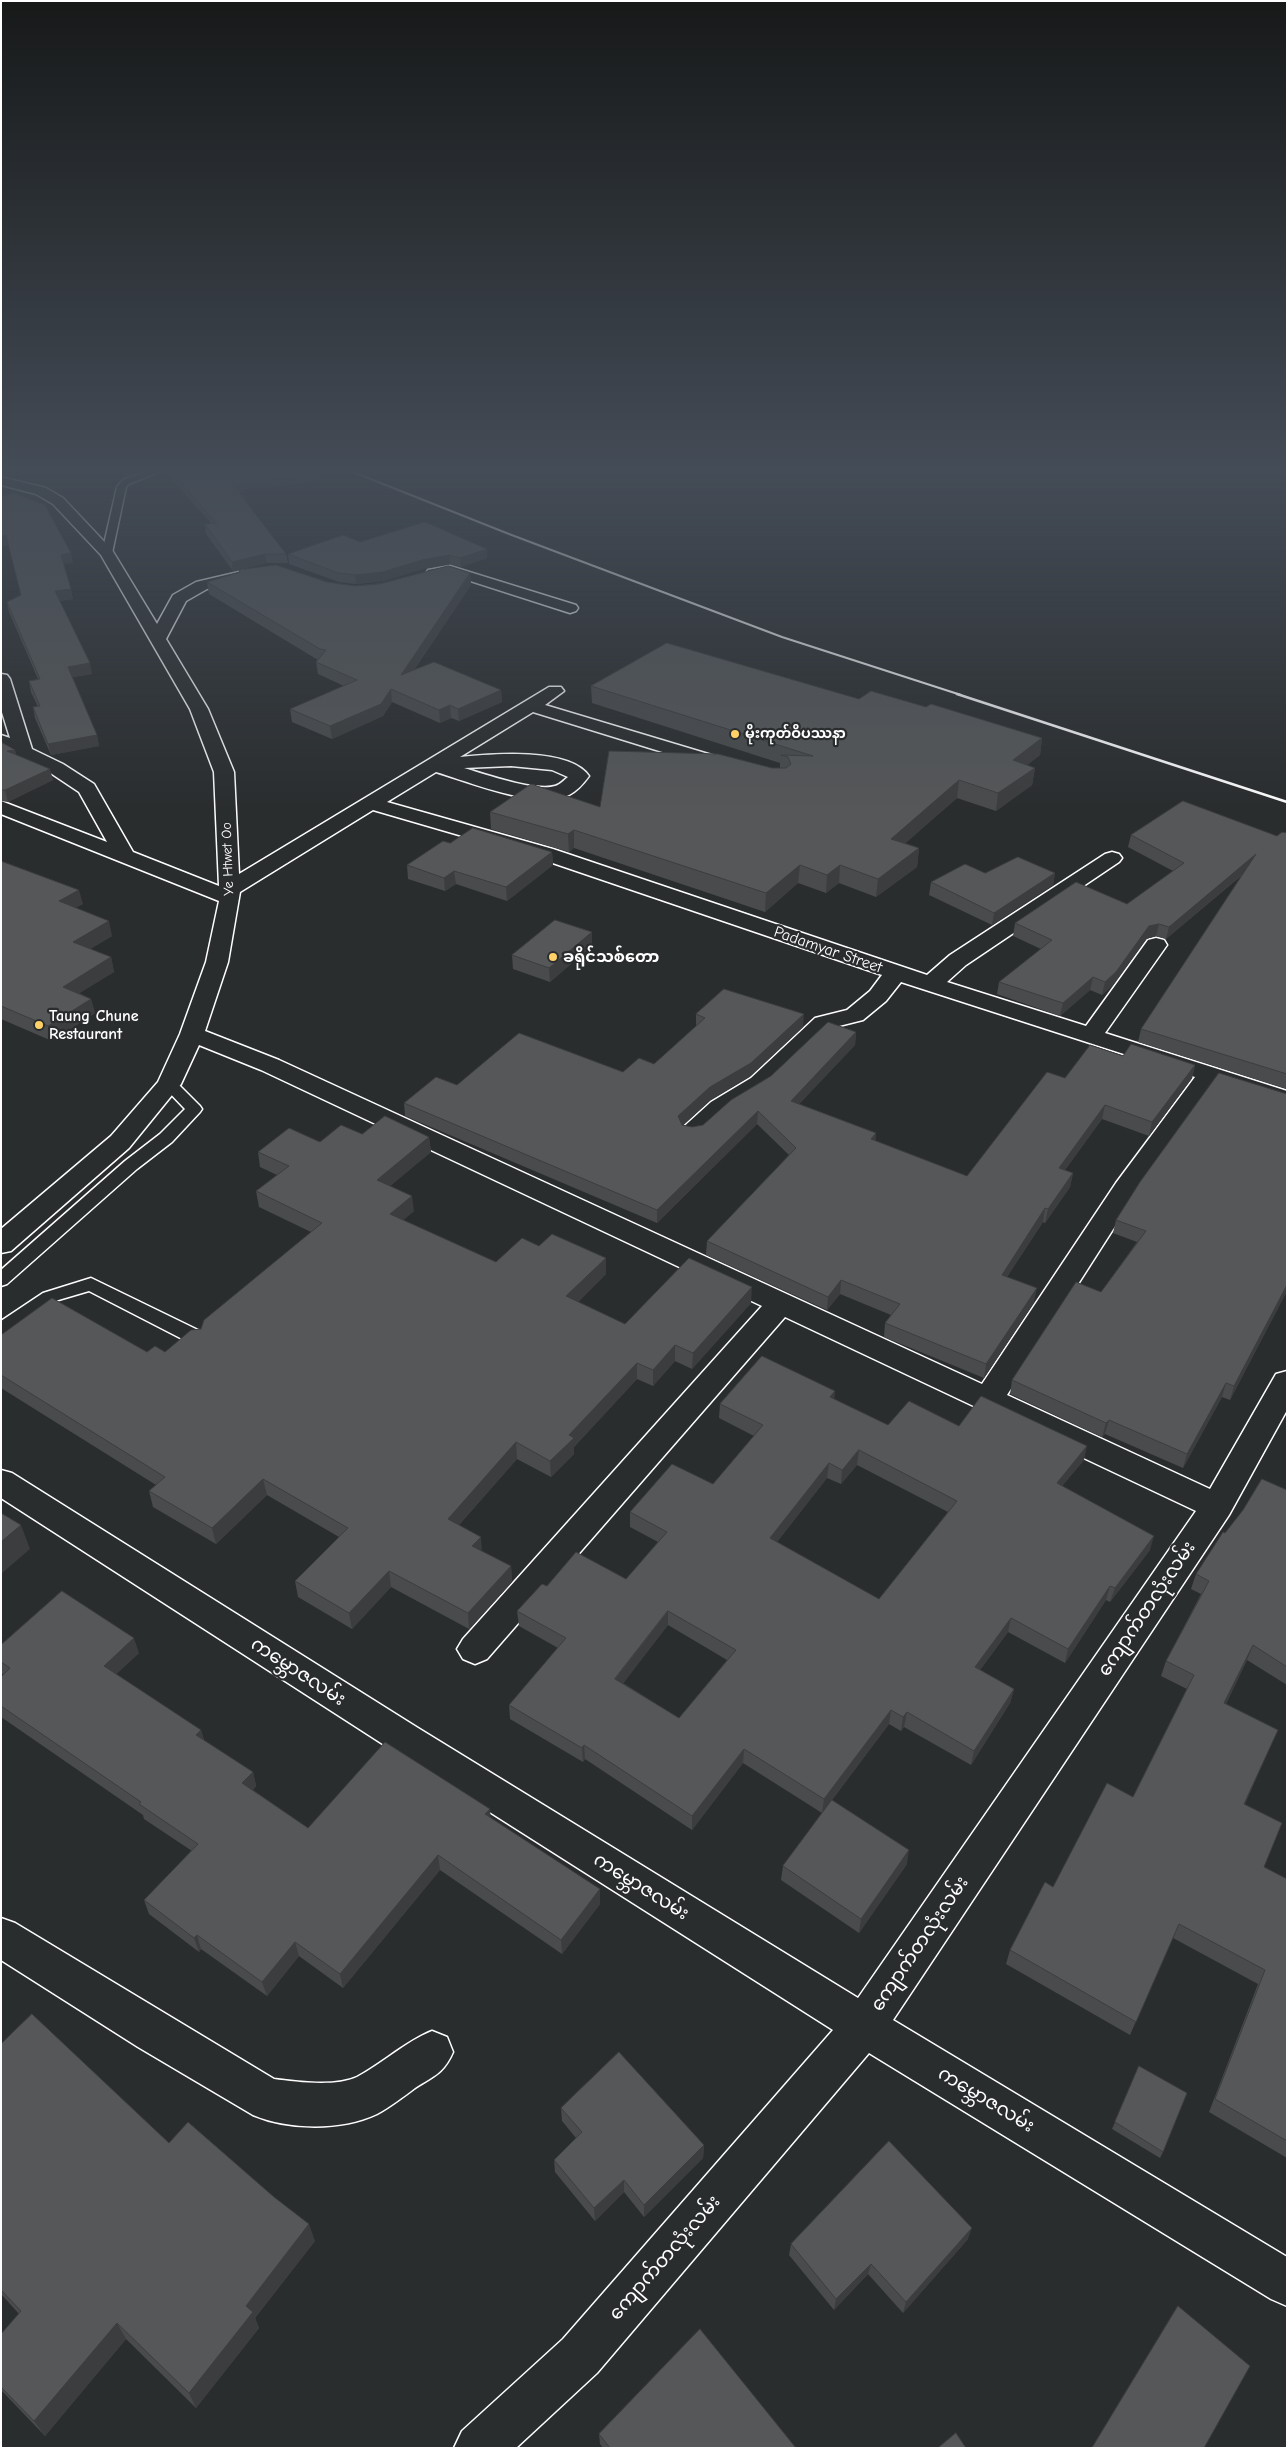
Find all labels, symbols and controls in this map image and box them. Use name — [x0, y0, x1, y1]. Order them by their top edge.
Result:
place label: မိုးကုတ်ဝိပဿနာ — [745, 726, 846, 742]
marker: မိုးကုတ်ဝိပဿနာ — [729, 728, 741, 740]
street label: Ye Htwet Oo — [218, 822, 238, 896]
street label: Padamyar Street — [771, 922, 885, 978]
place label: ခရိုင်သစ်တော — [563, 947, 659, 967]
marker: ခရိုင်သစ်တော — [547, 951, 559, 963]
place label: Taung Chune Restaurant — [49, 1006, 139, 1044]
marker: Taung Chune Restaurant — [33, 1019, 45, 1031]
street label: ကျောက်တလုံးလမ်း — [1093, 1537, 1201, 1681]
street label: ကမ္ဘောဇလမ်း — [246, 1633, 350, 1711]
street label: ကမ္ဘောဇလမ်း — [589, 1849, 693, 1925]
street label: ကျောက်တလုံးလမ်း — [866, 1872, 974, 2016]
street label: ကမ္ဘောဇလမ်း — [934, 2062, 1038, 2138]
street label: ကျောက်တလုံးလမ်း — [605, 2191, 725, 2325]

